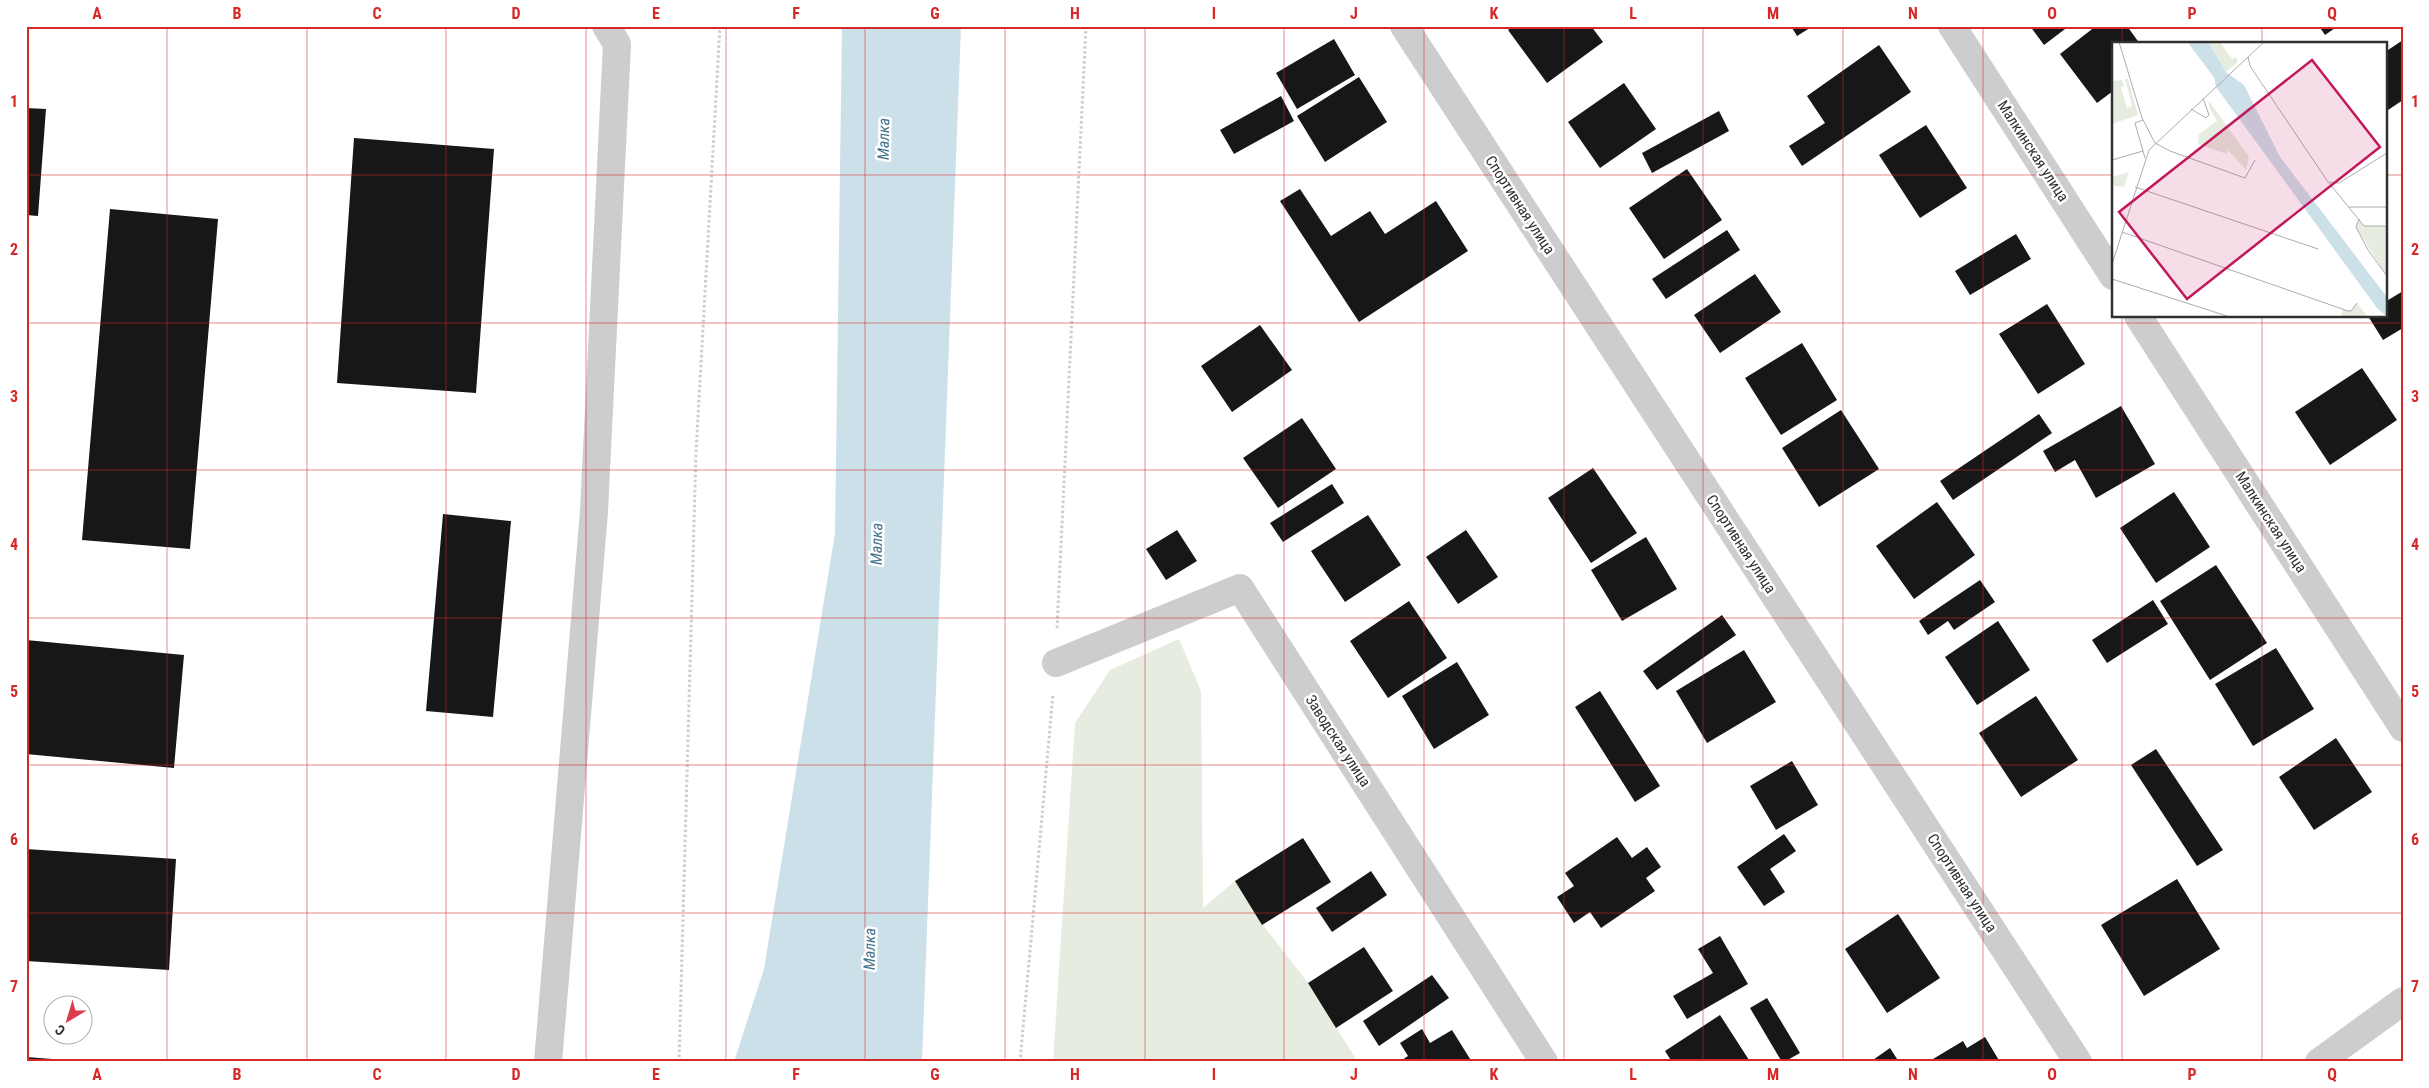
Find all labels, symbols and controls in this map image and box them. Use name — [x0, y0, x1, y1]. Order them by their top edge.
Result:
text: A — [92, 4, 102, 23]
text: B — [233, 4, 242, 23]
text: C — [372, 4, 382, 23]
text: D — [511, 4, 521, 23]
text: E — [652, 4, 660, 23]
text: F — [792, 4, 800, 23]
text: G — [930, 4, 940, 23]
text: H — [1070, 4, 1080, 23]
text: I — [1212, 4, 1216, 23]
text: J — [1350, 4, 1358, 23]
text: K — [1490, 4, 1499, 23]
text: L — [1629, 4, 1637, 23]
text: M — [1767, 4, 1779, 23]
text: N — [1908, 4, 1918, 23]
text: O — [2047, 4, 2057, 23]
text: P — [2187, 4, 2197, 23]
text: Q — [2327, 4, 2337, 23]
inset map — [2112, 42, 2386, 318]
text: 1 — [10, 92, 18, 111]
text: 1 — [2411, 92, 2419, 111]
street label: Малкинская улица — [1994, 97, 2072, 205]
water label: Малка — [874, 118, 893, 160]
street label: Спортивная улица — [1481, 152, 1559, 258]
text: 2 — [10, 240, 18, 259]
text: 2 — [2411, 240, 2419, 259]
text: 3 — [10, 387, 18, 406]
text: 3 — [2411, 387, 2419, 406]
street label: Малкинская улица — [2232, 468, 2310, 576]
street label: Спортивная улица — [1702, 491, 1780, 597]
water label: Малка — [867, 523, 886, 565]
text: 4 — [10, 535, 18, 554]
text: 4 — [2411, 535, 2419, 554]
text: 5 — [10, 682, 18, 701]
text: 5 — [2411, 682, 2419, 701]
street label: Заводская улица — [1302, 692, 1374, 790]
text: 6 — [10, 830, 18, 849]
street label: Спортивная улица — [1923, 830, 2001, 936]
text: 6 — [2411, 830, 2419, 849]
water label: Малка — [860, 928, 879, 970]
text: 7 — [10, 977, 18, 996]
text: 7 — [2411, 977, 2419, 996]
north arrow — [42, 996, 92, 1046]
text: С — [52, 1021, 68, 1039]
text: A — [92, 1065, 102, 1084]
text: B — [233, 1065, 242, 1084]
text: C — [372, 1065, 382, 1084]
text: D — [511, 1065, 521, 1084]
text: E — [652, 1065, 660, 1084]
text: F — [792, 1065, 800, 1084]
text: G — [930, 1065, 940, 1084]
text: H — [1070, 1065, 1080, 1084]
text: I — [1212, 1065, 1216, 1084]
text: J — [1350, 1065, 1358, 1084]
text: K — [1490, 1065, 1499, 1084]
text: L — [1629, 1065, 1637, 1084]
text: M — [1767, 1065, 1779, 1084]
text: N — [1908, 1065, 1918, 1084]
text: O — [2047, 1065, 2057, 1084]
text: P — [2187, 1065, 2197, 1084]
text: Q — [2327, 1065, 2337, 1084]

